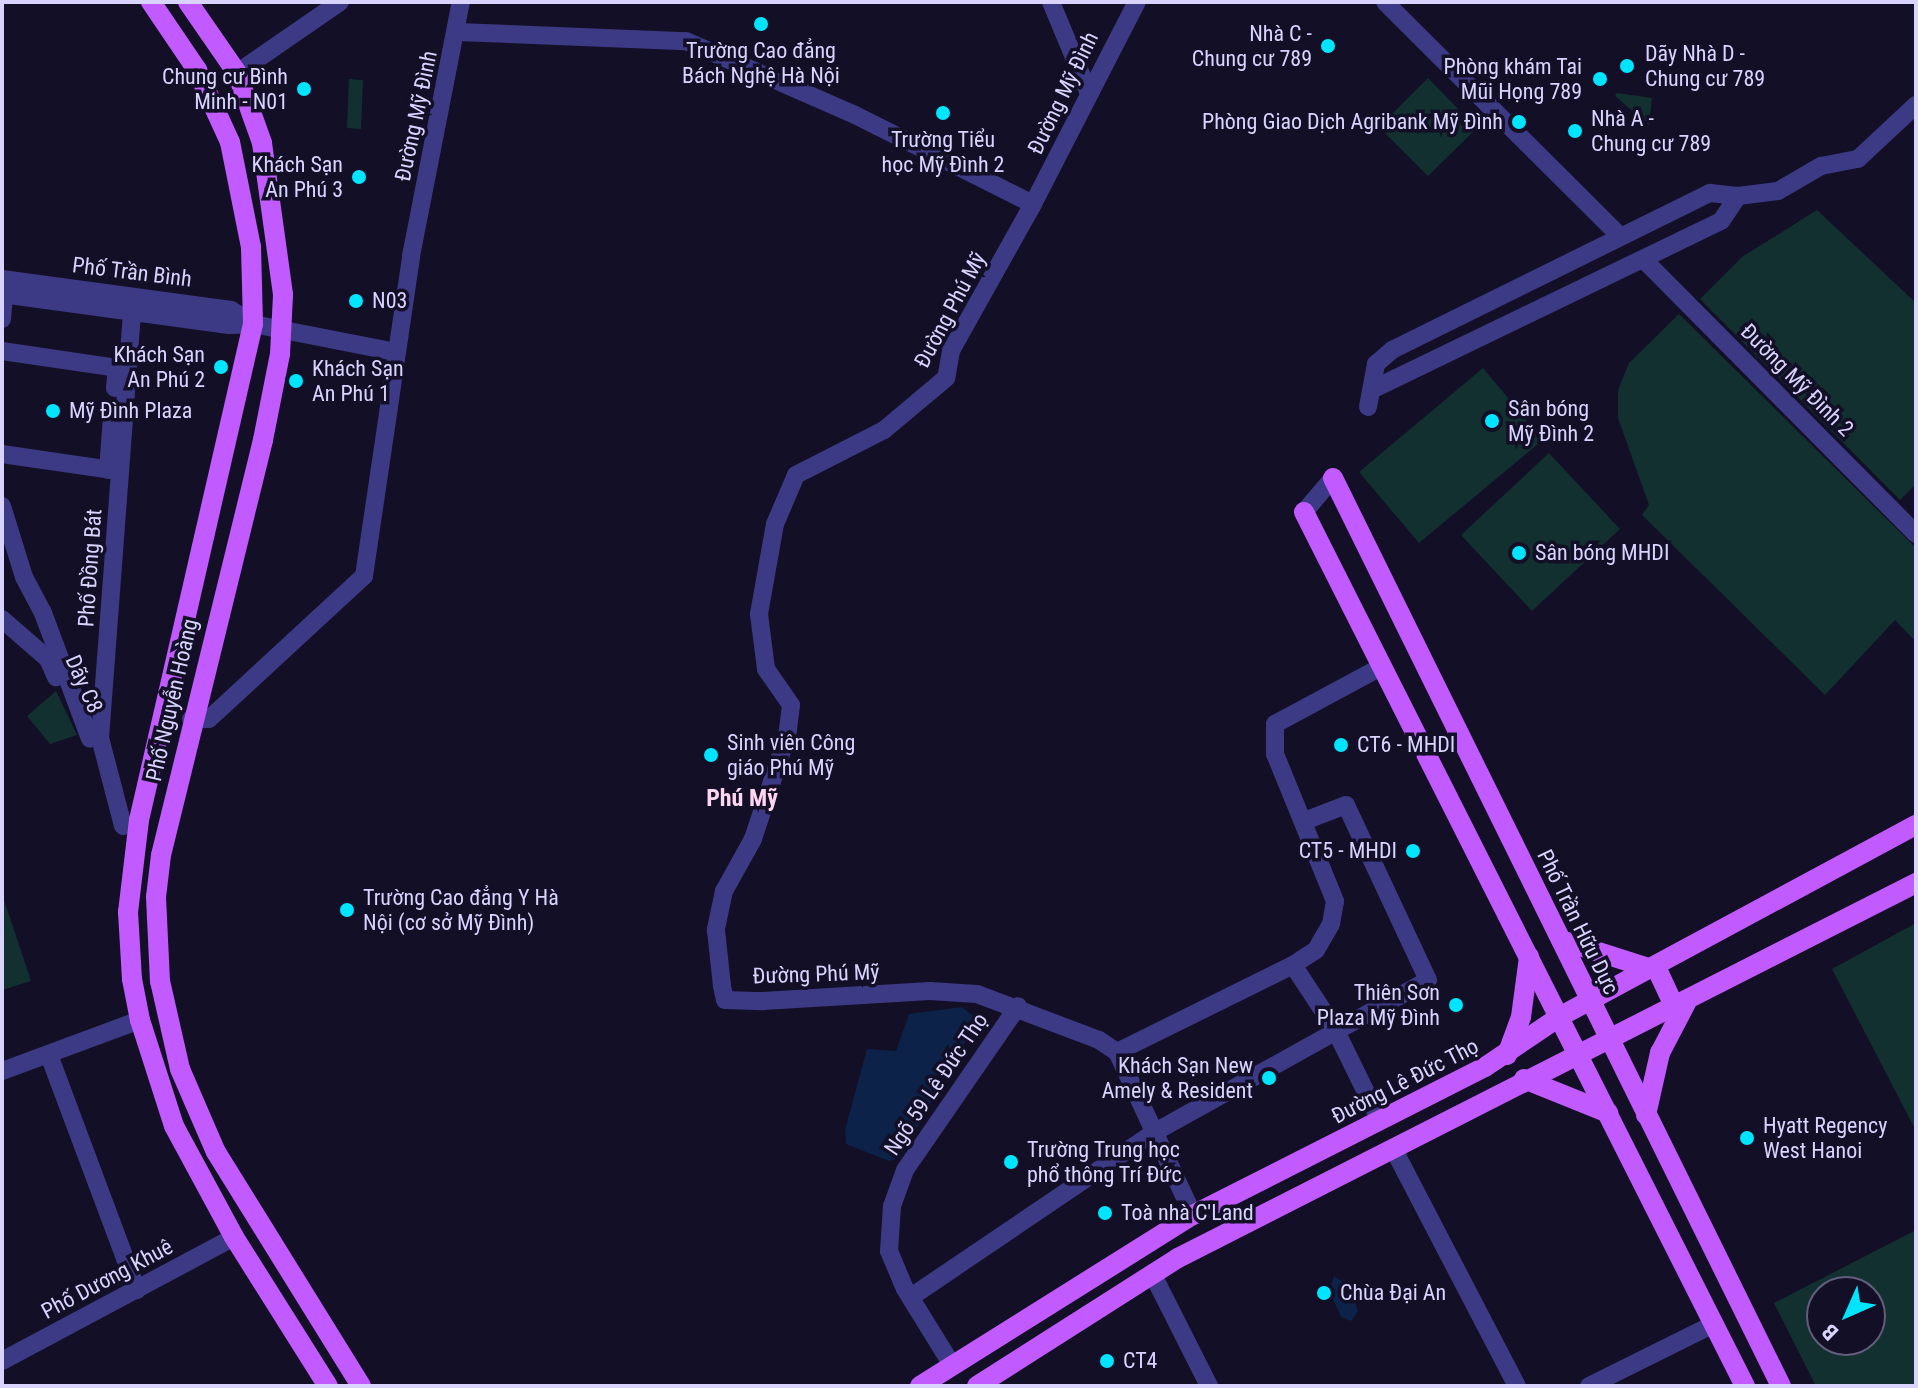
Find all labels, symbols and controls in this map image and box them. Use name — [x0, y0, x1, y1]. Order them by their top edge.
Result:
marker: Trường Cao đẳng Bách Nghệ Hà Nội — [752, 15, 770, 33]
place label: Nhà C - Chung cư 789 — [1192, 20, 1312, 72]
street label: Đường Mỹ Đình — [1022, 28, 1104, 158]
place label: Trường Cao đẳng Bách Nghệ Hà Nội — [682, 37, 840, 88]
marker: Nhà C - Chung cư 789 — [1319, 37, 1337, 55]
place label: Dãy Nhà D - Chung cư 789 — [1645, 40, 1765, 92]
street label: Đường Mỹ Đình — [389, 48, 443, 184]
place label: Phòng khám Tai Mũi Họng 789 — [1443, 53, 1582, 104]
marker: Dãy Nhà D - Chung cư 789 — [1616, 55, 1638, 77]
place label: Chung cư Bình Minh - N01 — [162, 63, 288, 114]
marker: Phòng khám Tai Mũi Họng 789 — [1589, 68, 1611, 90]
marker: Chung cư Bình Minh - N01 — [295, 80, 313, 98]
marker: Trường Tiểu học Mỹ Đình 2 — [934, 104, 952, 122]
place label: Nhà A - Chung cư 789 — [1591, 105, 1711, 156]
place label: Phòng Giao Dịch Agribank Mỹ Đình — [1202, 109, 1503, 135]
marker: Phòng Giao Dịch Agribank Mỹ Đình — [1510, 113, 1528, 131]
marker: Nhà A - Chung cư 789 — [1566, 122, 1584, 140]
place label: Trường Tiểu học Mỹ Đình 2 — [882, 126, 1004, 178]
place label: Khách Sạn An Phú 3 — [251, 151, 343, 202]
marker: Khách Sạn An Phú 3 — [350, 168, 368, 186]
street label: Đường Phú Mỹ — [909, 248, 991, 372]
street label: Phố Trần Bình — [71, 252, 193, 292]
place label: N03 — [372, 288, 407, 314]
marker: N03 — [347, 292, 365, 310]
street label: Đường Mỹ Đình 2 — [1735, 318, 1859, 442]
place label: Khách Sạn An Phú 2 — [113, 341, 205, 392]
place label: Khách Sạn An Phú 1 — [312, 355, 404, 406]
marker: Khách Sạn An Phú 2 — [212, 358, 230, 376]
marker: Khách Sạn An Phú 1 — [287, 372, 305, 390]
place label: Sân bóng Mỹ Đình 2 — [1508, 395, 1594, 446]
place label: Mỹ Đình Plaza — [69, 398, 192, 424]
marker: Mỹ Đình Plaza — [44, 402, 62, 420]
marker: Sân bóng Mỹ Đình 2 — [1483, 412, 1501, 430]
street label: Phố Đồng Bát — [73, 508, 107, 628]
place label: Sân bóng MHDI — [1535, 540, 1669, 566]
marker: Sân bóng MHDI — [1510, 544, 1528, 562]
street label: Phố Nguyễn Hoàng — [140, 616, 204, 784]
street label: Dãy C8 — [60, 651, 108, 717]
place label: Sinh viên Công giáo Phú Mỹ — [727, 729, 855, 780]
place label: CT6 - MHDI — [1357, 732, 1455, 758]
marker: CT6 - MHDI — [1332, 736, 1350, 754]
marker: Sinh viên Công giáo Phú Mỹ — [702, 746, 720, 764]
district label: Phú Mỹ — [706, 785, 778, 813]
place label: CT5 - MHDI — [1299, 838, 1397, 864]
marker: CT5 - MHDI — [1404, 842, 1422, 860]
street label: Phố Trần Hữu Dực — [1531, 845, 1625, 999]
place label: Trường Cao đẳng Y Hà Nội (cơ sở Mỹ Đình) — [363, 884, 559, 936]
marker: Trường Cao đẳng Y Hà Nội (cơ sở Mỹ Đình) — [338, 901, 356, 919]
street label: Đường Phú Mỹ — [752, 959, 880, 989]
place label: Thiên Sơn Plaza Mỹ Đình — [1317, 979, 1440, 1030]
marker: Thiên Sơn Plaza Mỹ Đình — [1447, 996, 1465, 1014]
street label: Ngõ 59 Lê Đức Thọ — [879, 1008, 993, 1160]
street label: Đường Lê Đức Thọ — [1327, 1033, 1483, 1129]
place label: Khách Sạn New Amely & Resident — [1102, 1052, 1253, 1104]
marker: Khách Sạn New Amely & Resident — [1260, 1069, 1278, 1087]
place label: Hyatt Regency West Hanoi — [1763, 1112, 1887, 1164]
marker: Hyatt Regency West Hanoi — [1738, 1129, 1756, 1147]
place label: Trường Trung học phổ thông Trí Đức — [1027, 1136, 1182, 1188]
marker: Trường Trung học phổ thông Trí Đức — [1002, 1153, 1020, 1171]
place label: Toà nhà C'Land — [1121, 1200, 1254, 1226]
marker: Toà nhà C'Land — [1096, 1204, 1114, 1222]
street label: Phố Dương Khuê — [37, 1233, 177, 1325]
north arrow — [1806, 1276, 1886, 1356]
place label: Chùa Đại An — [1340, 1280, 1446, 1306]
marker: Chùa Đại An — [1315, 1284, 1333, 1302]
text: B — [1817, 1319, 1843, 1345]
place label: CT4 — [1123, 1348, 1157, 1374]
marker: CT4 — [1098, 1352, 1116, 1370]

